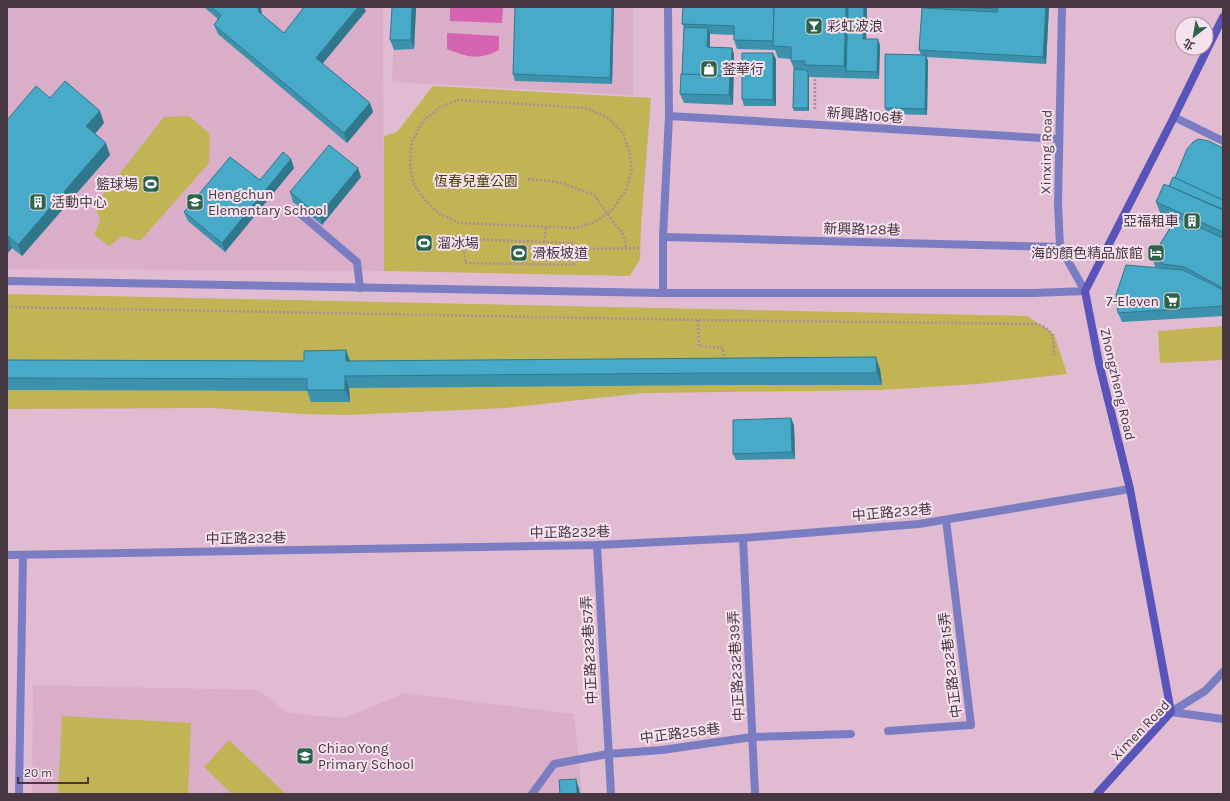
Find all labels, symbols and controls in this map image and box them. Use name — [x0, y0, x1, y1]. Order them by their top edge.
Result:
bar icon: 彩虹波浪 — [804, 16, 824, 36]
north arrow — [1174, 16, 1214, 56]
place label: 彩虹波浪 — [827, 18, 883, 35]
text: 北 — [1181, 36, 1197, 53]
shop icon: 菳華行 — [699, 59, 719, 79]
place label: 菳華行 — [722, 61, 764, 78]
street label: 新興路106巷 — [826, 104, 904, 127]
street label: Xinxing Road — [1037, 109, 1056, 195]
park label: 恆春兒童公園 — [434, 173, 518, 190]
sports icon: 籃球場 — [141, 174, 161, 194]
place label: 籃球場 — [96, 176, 138, 193]
place label: Hengchun Elementary School — [208, 186, 327, 219]
building icon: 活動中心 — [28, 192, 48, 212]
school or university icon: Hengchun Elementary School — [185, 192, 205, 212]
place label: 活動中心 — [51, 194, 107, 211]
building icon: 亞福租車 — [1182, 211, 1202, 231]
place label: 亞福租車 — [1123, 213, 1179, 230]
street label: 新興路128巷 — [823, 220, 901, 239]
sports icon: 溜冰場 — [414, 233, 434, 253]
place label: 溜冰場 — [437, 235, 479, 252]
sports icon: 滑板坡道 — [509, 243, 529, 263]
hotel icon: 海的顏色精品旅館 — [1146, 243, 1166, 263]
place label: 滑板坡道 — [532, 245, 588, 262]
place label: 海的顏色精品旅館 — [1031, 245, 1143, 262]
supermarket icon: 7-Eleven — [1162, 291, 1182, 311]
place label: 7-Eleven — [1106, 293, 1159, 310]
street label: Zhongzheng Road — [1096, 326, 1139, 442]
street label: 中正路232巷 — [851, 501, 933, 524]
street label: 中正路232巷 — [530, 523, 610, 542]
street label: 中正路232巷 — [206, 529, 286, 548]
street label: 中正路232巷57弄 — [578, 595, 601, 705]
street label: 中正路232巷39弄 — [725, 610, 748, 722]
street label: 中正路232巷15弄 — [936, 611, 965, 719]
street label: Ximen Road — [1107, 697, 1173, 764]
street label: 中正路258巷 — [639, 720, 721, 747]
place label: Chiao Yong Primary School — [318, 740, 414, 773]
school or university icon: Chiao Yong Primary School — [295, 746, 315, 766]
scale bar — [18, 759, 88, 785]
text: 20 m — [24, 766, 52, 780]

